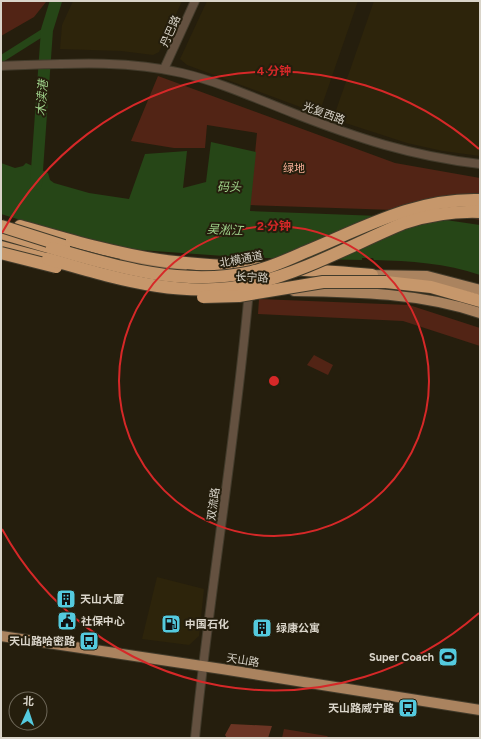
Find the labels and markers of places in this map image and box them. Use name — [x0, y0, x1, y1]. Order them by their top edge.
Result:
centre of rings — [267, 374, 281, 388]
building icon: 天山大厦 — [55, 588, 77, 610]
place label: 天山大厦 — [80, 593, 124, 606]
public building icon: 社保中心 — [56, 610, 78, 632]
fuel station icon: 中国石化 — [160, 613, 182, 635]
place label: 社保中心 — [81, 615, 125, 628]
building icon: 绿康公寓 — [251, 617, 273, 639]
place label: 中国石化 — [185, 618, 229, 631]
place label: 绿康公寓 — [276, 622, 320, 635]
bus stop icon: 天山路哈密路 — [78, 630, 100, 652]
place label: 天山路哈密路 — [9, 635, 76, 648]
sports icon: Super Coach — [437, 646, 459, 668]
place label: Super Coach — [369, 651, 434, 664]
bus stop icon: 天山路威宁路 — [397, 697, 419, 719]
place label: 天山路威宁路 — [328, 702, 395, 715]

